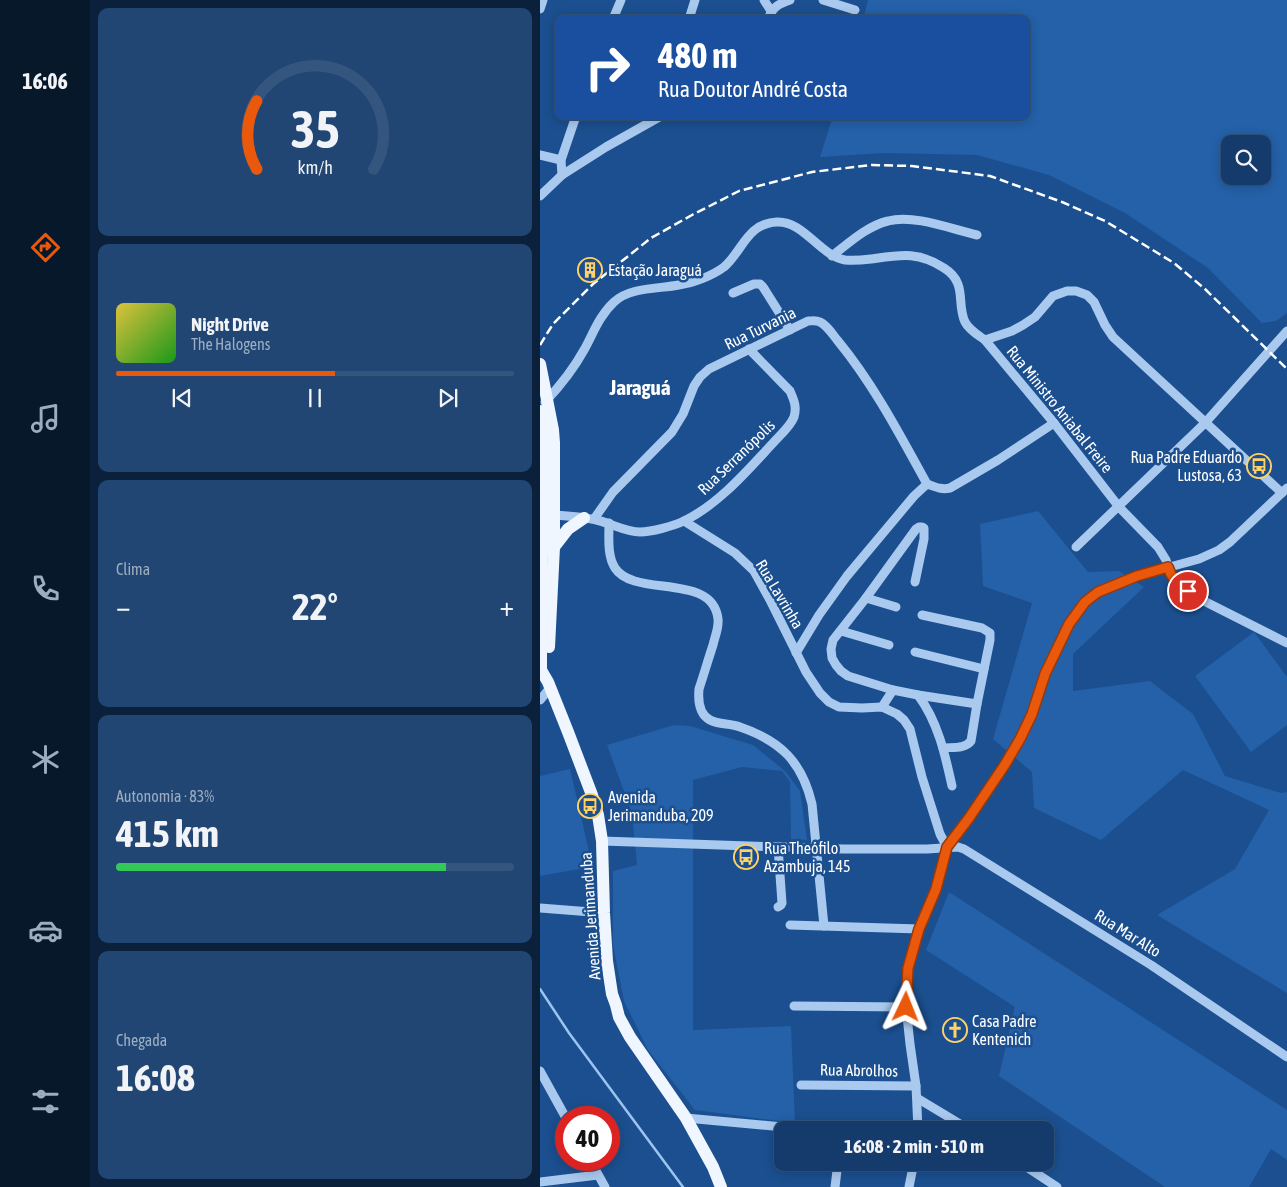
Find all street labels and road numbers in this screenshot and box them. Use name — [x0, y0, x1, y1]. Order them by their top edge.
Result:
street label: Rua Turvania — [722, 303, 798, 353]
street label: Rua Ministro Aniabal Freire — [1003, 342, 1117, 476]
street label: Rua Serranópolis — [694, 416, 779, 499]
street label: Rua Lavrinha — [752, 556, 808, 632]
street label: Avenida Jerimanduba — [577, 852, 603, 980]
street label: Rua Mar Alto — [1092, 906, 1164, 960]
street label: Rua Abrolhos — [820, 1060, 899, 1080]

